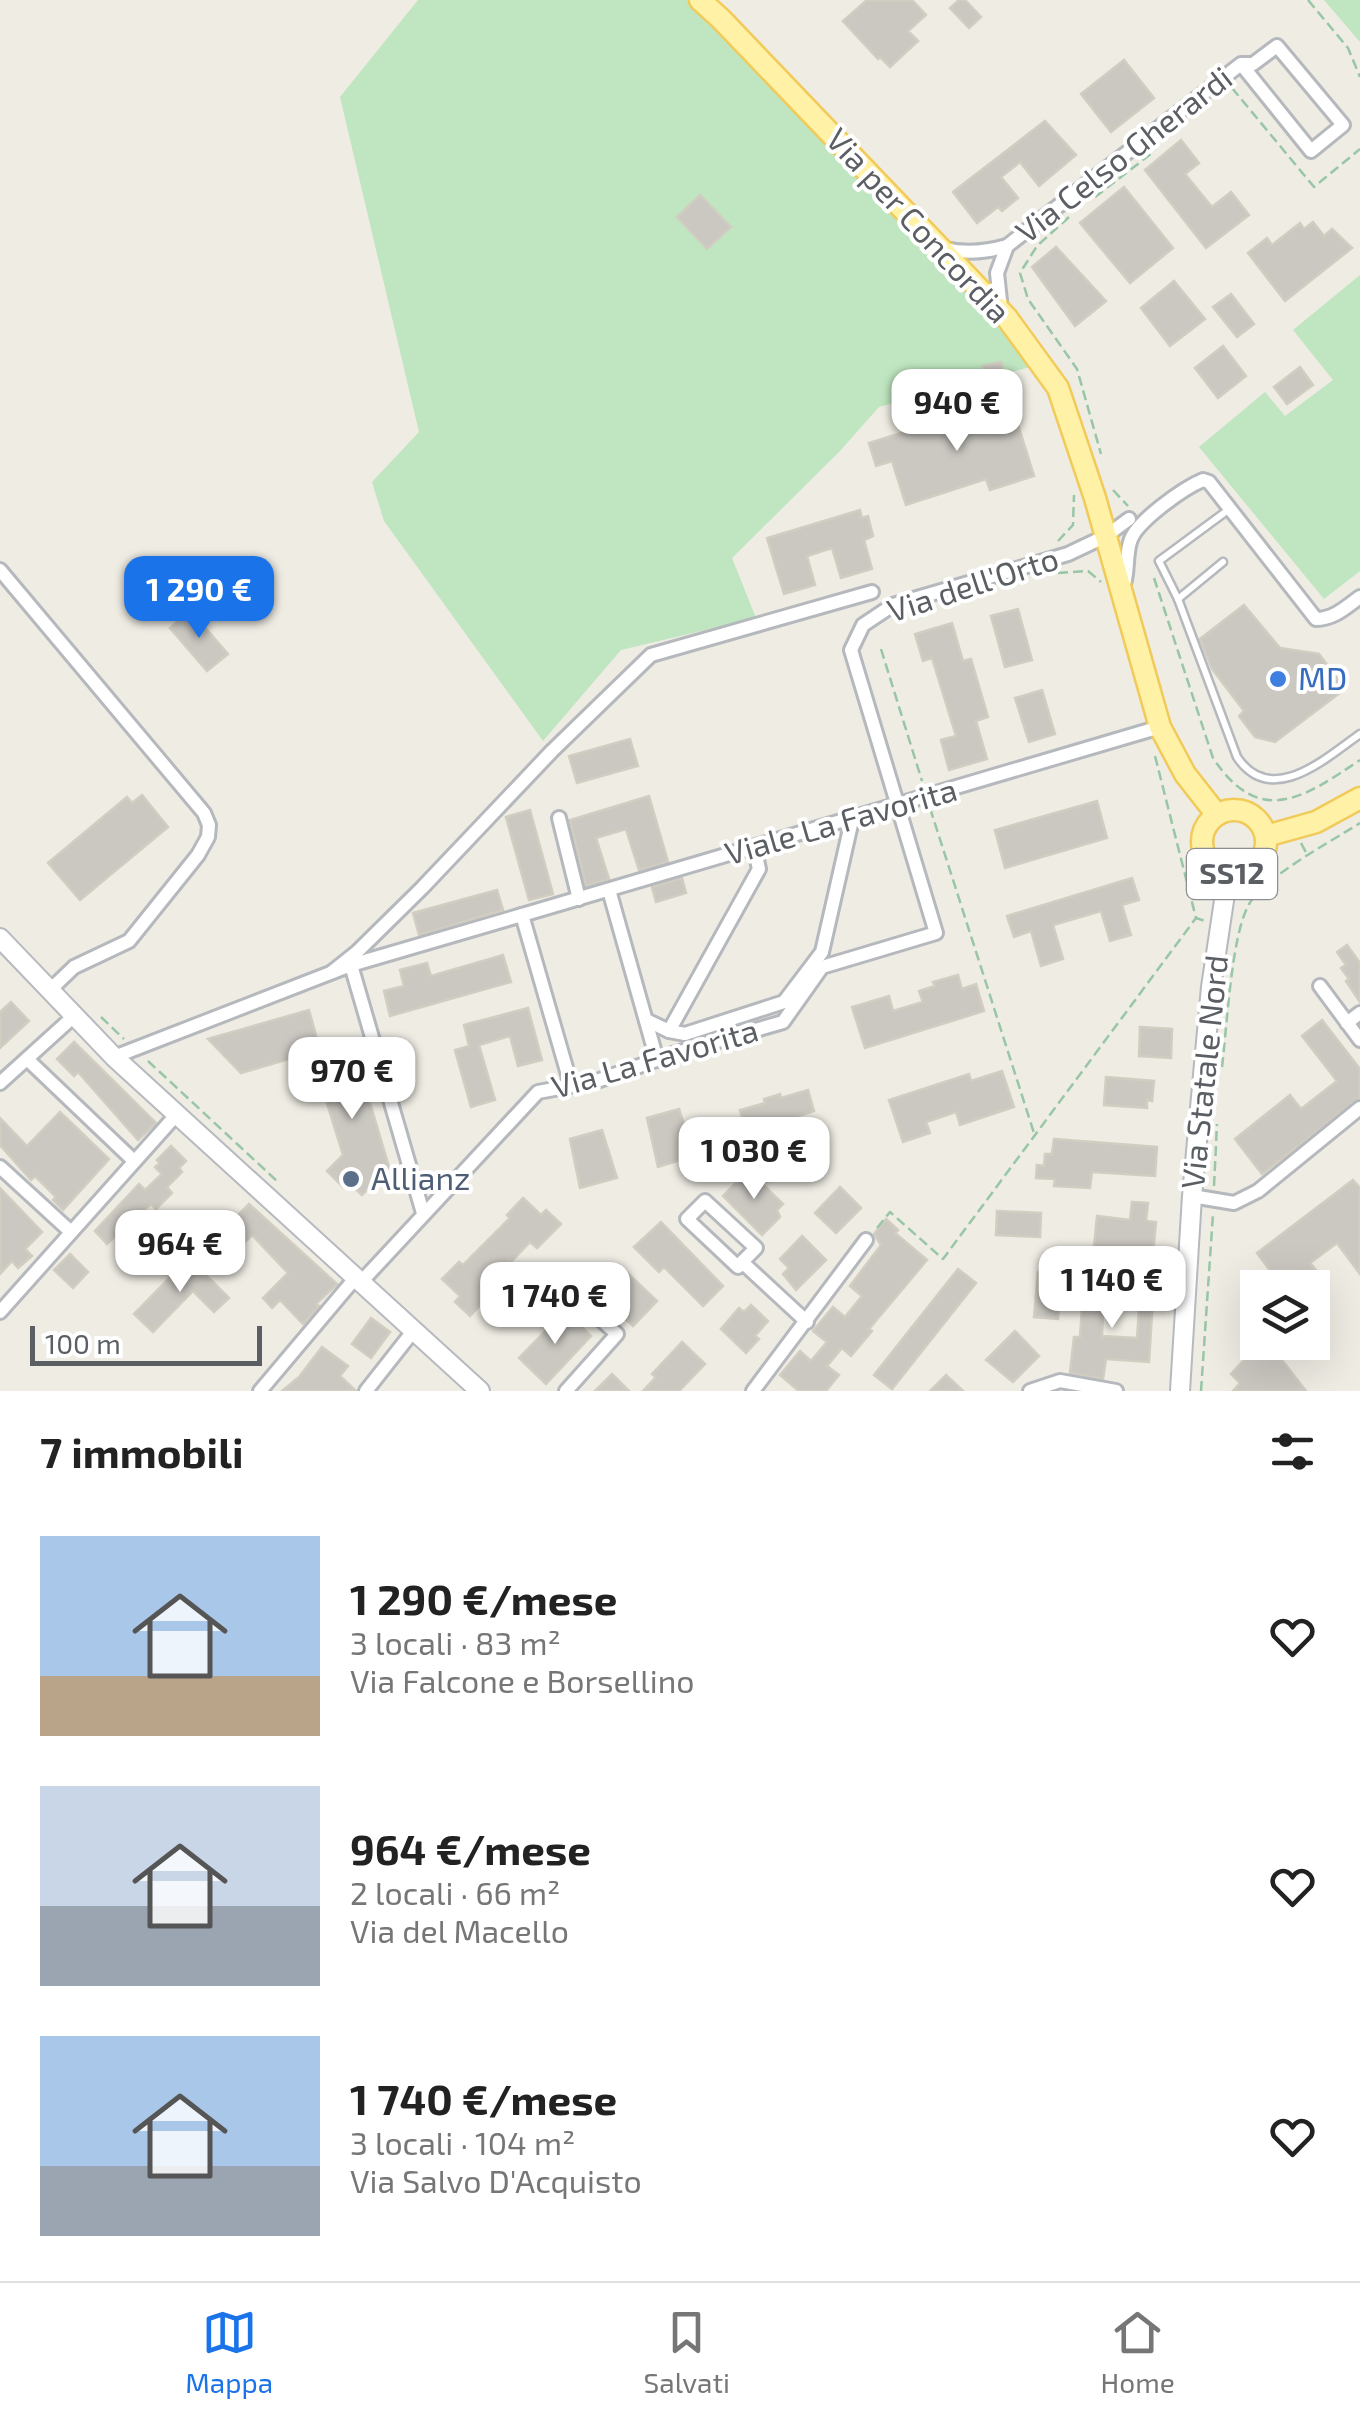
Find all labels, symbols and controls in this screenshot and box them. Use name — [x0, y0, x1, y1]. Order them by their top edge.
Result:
street label: Via Celso Gherardi — [1007, 57, 1238, 250]
street label: Via per Concordia — [820, 119, 1019, 330]
pin: 940 € — [887, 369, 1027, 454]
text: 940 € — [914, 382, 1000, 420]
street label: Via dell'Orto — [882, 538, 1063, 629]
pin: 1 290 € — [107, 556, 291, 641]
text: 1 290 € — [146, 569, 252, 607]
place label: MD — [1298, 658, 1347, 696]
marker: MD — [1267, 668, 1289, 690]
street label: Viale La Favorita — [720, 769, 961, 871]
road number: SS12 — [1187, 849, 1277, 899]
street label: Via Statale Nord — [1172, 953, 1234, 1191]
street label: Via La Favorita — [547, 1009, 762, 1105]
pin: 970 € — [282, 1037, 422, 1122]
text: 970 € — [310, 1050, 394, 1088]
pin: 1 030 € — [662, 1117, 846, 1202]
text: 1 030 € — [701, 1130, 807, 1168]
place label: Allianz — [371, 1158, 470, 1196]
marker: Allianz — [340, 1168, 362, 1190]
pin: 964 € — [110, 1210, 250, 1295]
text: 964 € — [137, 1223, 223, 1261]
pin: 1 140 € — [1020, 1246, 1204, 1331]
text: 1 140 € — [1061, 1259, 1163, 1297]
pin: 1 740 € — [463, 1262, 647, 1347]
map controls — [1240, 1270, 1330, 1360]
button: layers — [1240, 1270, 1330, 1360]
text: 1 740 € — [502, 1275, 608, 1313]
scale bar — [30, 1321, 262, 1366]
text: 100 m — [45, 1326, 121, 1360]
icon: filters — [1265, 1424, 1320, 1479]
text: 7 immobili — [40, 1426, 244, 1476]
text: 1 290 €/mese — [350, 1573, 617, 1623]
icon: home — [120, 1576, 240, 1696]
icon: heart — [1265, 1609, 1320, 1664]
text: 3 locali · 83 m² — [350, 1623, 561, 1661]
text: Via Falcone e Borsellino — [350, 1661, 695, 1699]
text: 964 €/mese — [350, 1823, 591, 1873]
icon: home — [120, 1826, 240, 1946]
icon: heart — [1265, 1859, 1320, 1914]
text: 2 locali · 66 m² — [350, 1873, 560, 1911]
text: Via del Macello — [350, 1911, 569, 1949]
text: 1 740 €/mese — [350, 2073, 617, 2123]
icon: home — [120, 2076, 240, 2196]
icon: heart — [1265, 2109, 1320, 2164]
text: 3 locali · 104 m² — [350, 2123, 575, 2161]
text: Via Salvo D'Acquisto — [350, 2161, 642, 2199]
tab: Mappa — [185, 2305, 273, 2399]
tab: Salvati — [644, 2305, 730, 2399]
tab: Home — [1101, 2305, 1175, 2399]

